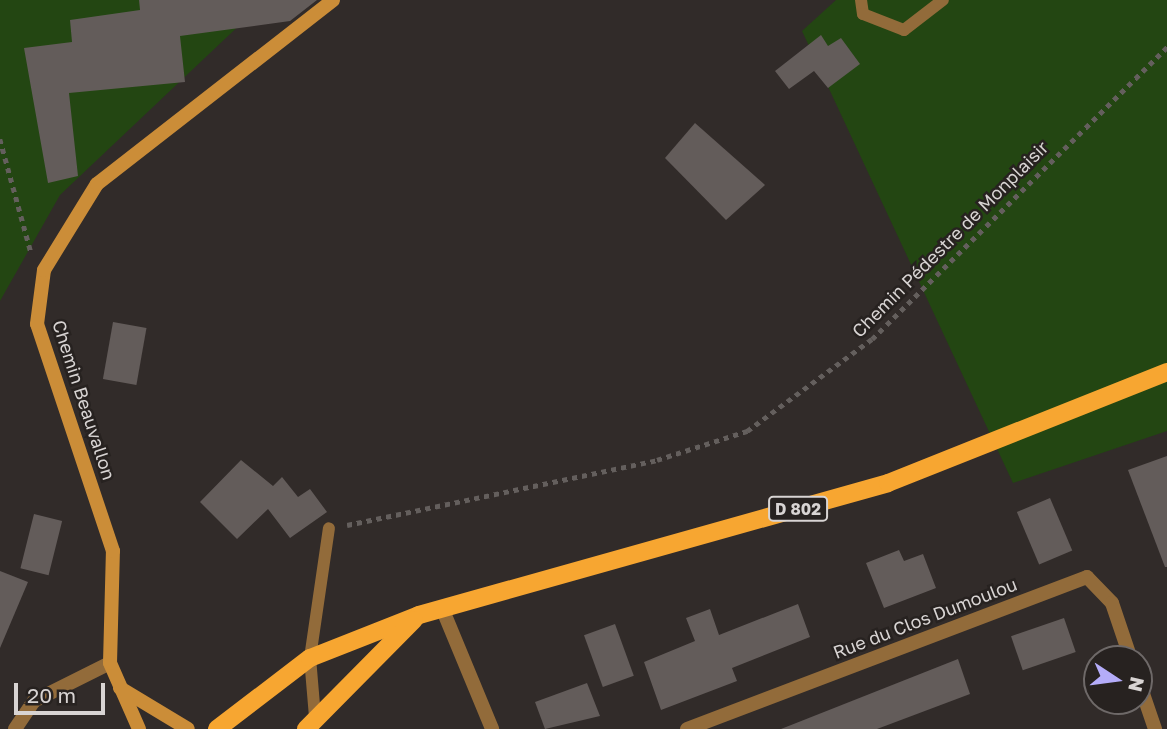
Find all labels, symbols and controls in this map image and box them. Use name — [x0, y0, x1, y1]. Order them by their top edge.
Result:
street label: Chemin Pédestre de Monplaisir — [847, 136, 1053, 342]
street label: Chemin Beauvallon — [48, 317, 120, 483]
road number: D 802 — [766, 496, 830, 522]
street label: Rue du Clos Dumoulou — [830, 573, 1020, 663]
north arrow — [1083, 645, 1153, 715]
scale bar — [18, 670, 108, 714]
text: N — [1124, 675, 1150, 694]
text: 20 m — [27, 682, 76, 708]

